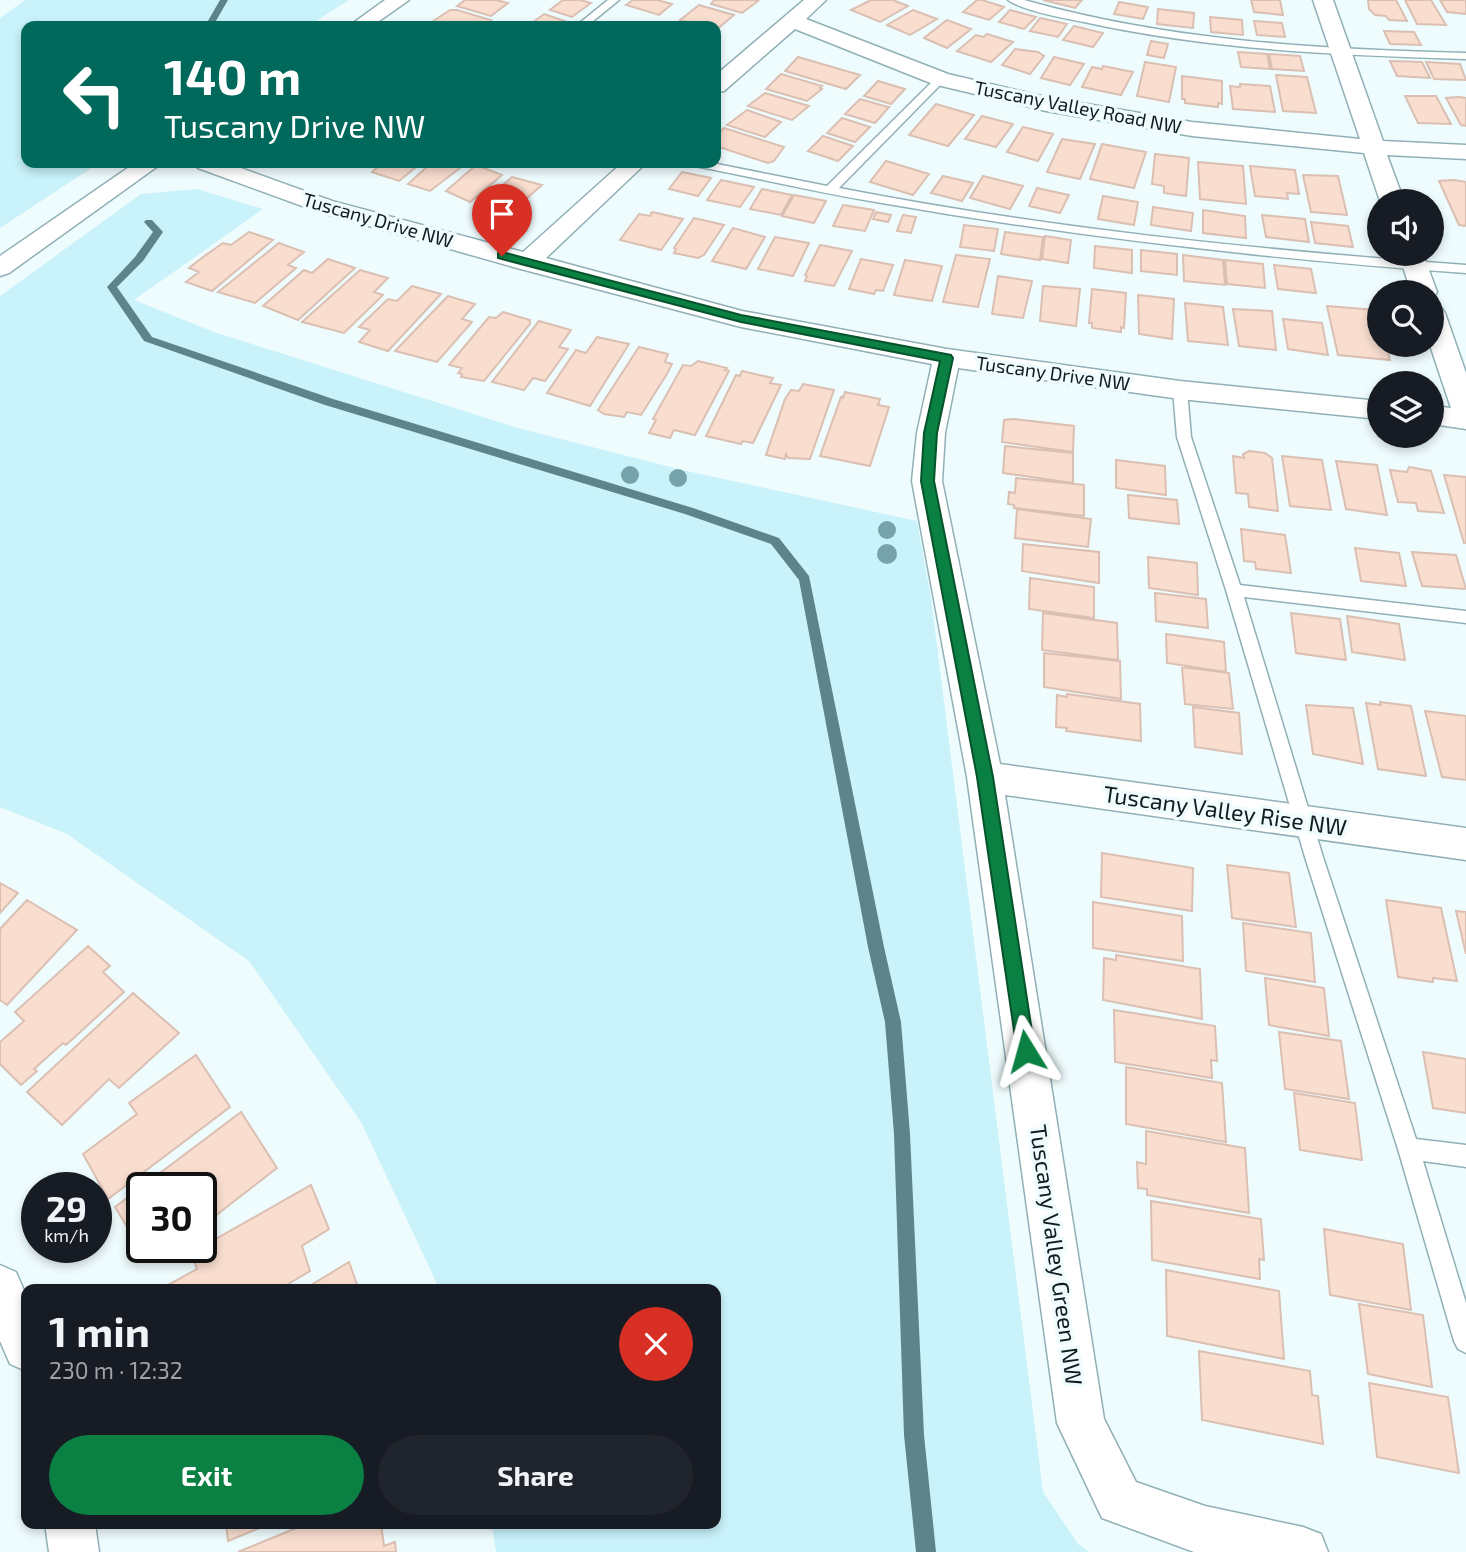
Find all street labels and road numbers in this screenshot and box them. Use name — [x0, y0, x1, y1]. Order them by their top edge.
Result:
street label: Tuscany Valley Road NW — [973, 75, 1183, 138]
street label: Tuscany Drive NW — [300, 187, 456, 252]
street label: Tuscany Drive NW — [975, 350, 1132, 395]
street label: Tuscany Valley Rise NW — [1102, 779, 1349, 841]
street label: Tuscany Valley Green NW — [1025, 1123, 1089, 1387]

